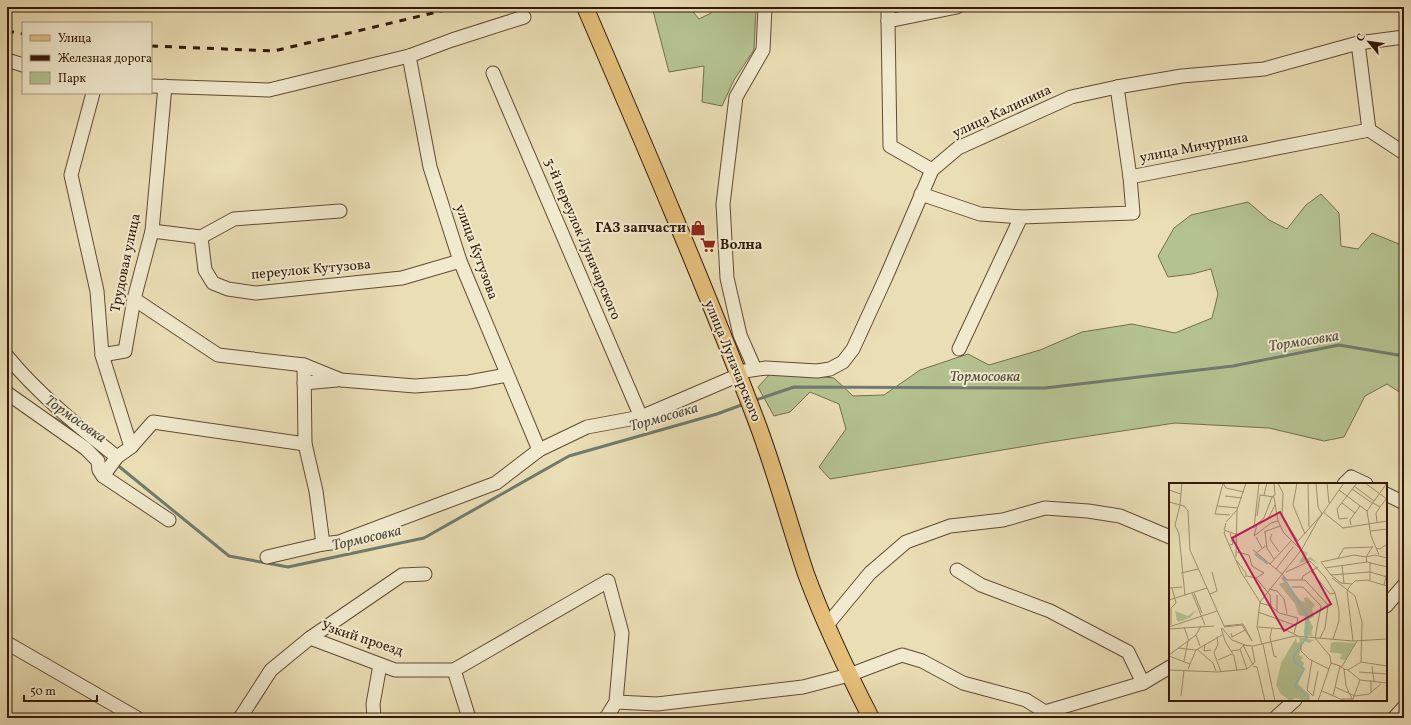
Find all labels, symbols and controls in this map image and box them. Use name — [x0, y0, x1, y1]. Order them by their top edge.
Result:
legend — [22, 22, 152, 94]
north arrow — [1349, 22, 1389, 62]
text: Улица — [58, 31, 91, 47]
text: С — [1353, 31, 1370, 45]
text: Железная дорога — [58, 51, 152, 67]
text: Парк — [58, 71, 86, 87]
street label: улица Калинина — [950, 81, 1055, 143]
street label: улица Мичурина — [1138, 128, 1250, 168]
street label: 3-й переулок Луначарского — [539, 155, 625, 323]
street label: улица Кутузова — [450, 202, 502, 302]
street label: Трудовая улица — [106, 212, 146, 314]
place label: ГАЗ запчасти — [595, 219, 686, 238]
shop icon: ГАЗ запчасти — [689, 219, 707, 237]
supermarket icon: Волна — [699, 236, 717, 254]
place label: Волна — [720, 236, 763, 255]
street label: переулок Кутузова — [250, 255, 372, 285]
street label: улица Луначарского — [699, 297, 765, 425]
water label: Тормосовка — [1267, 326, 1341, 358]
water label: Тормосовка — [950, 367, 1020, 388]
water label: Тормосовка — [40, 391, 110, 449]
water label: Тормосовка — [627, 398, 701, 438]
inset map — [1169, 483, 1387, 701]
water label: Тормосовка — [330, 521, 404, 557]
street label: Узкий проезд — [318, 617, 406, 661]
scale bar — [24, 677, 97, 703]
text: 50 m — [30, 684, 56, 700]

